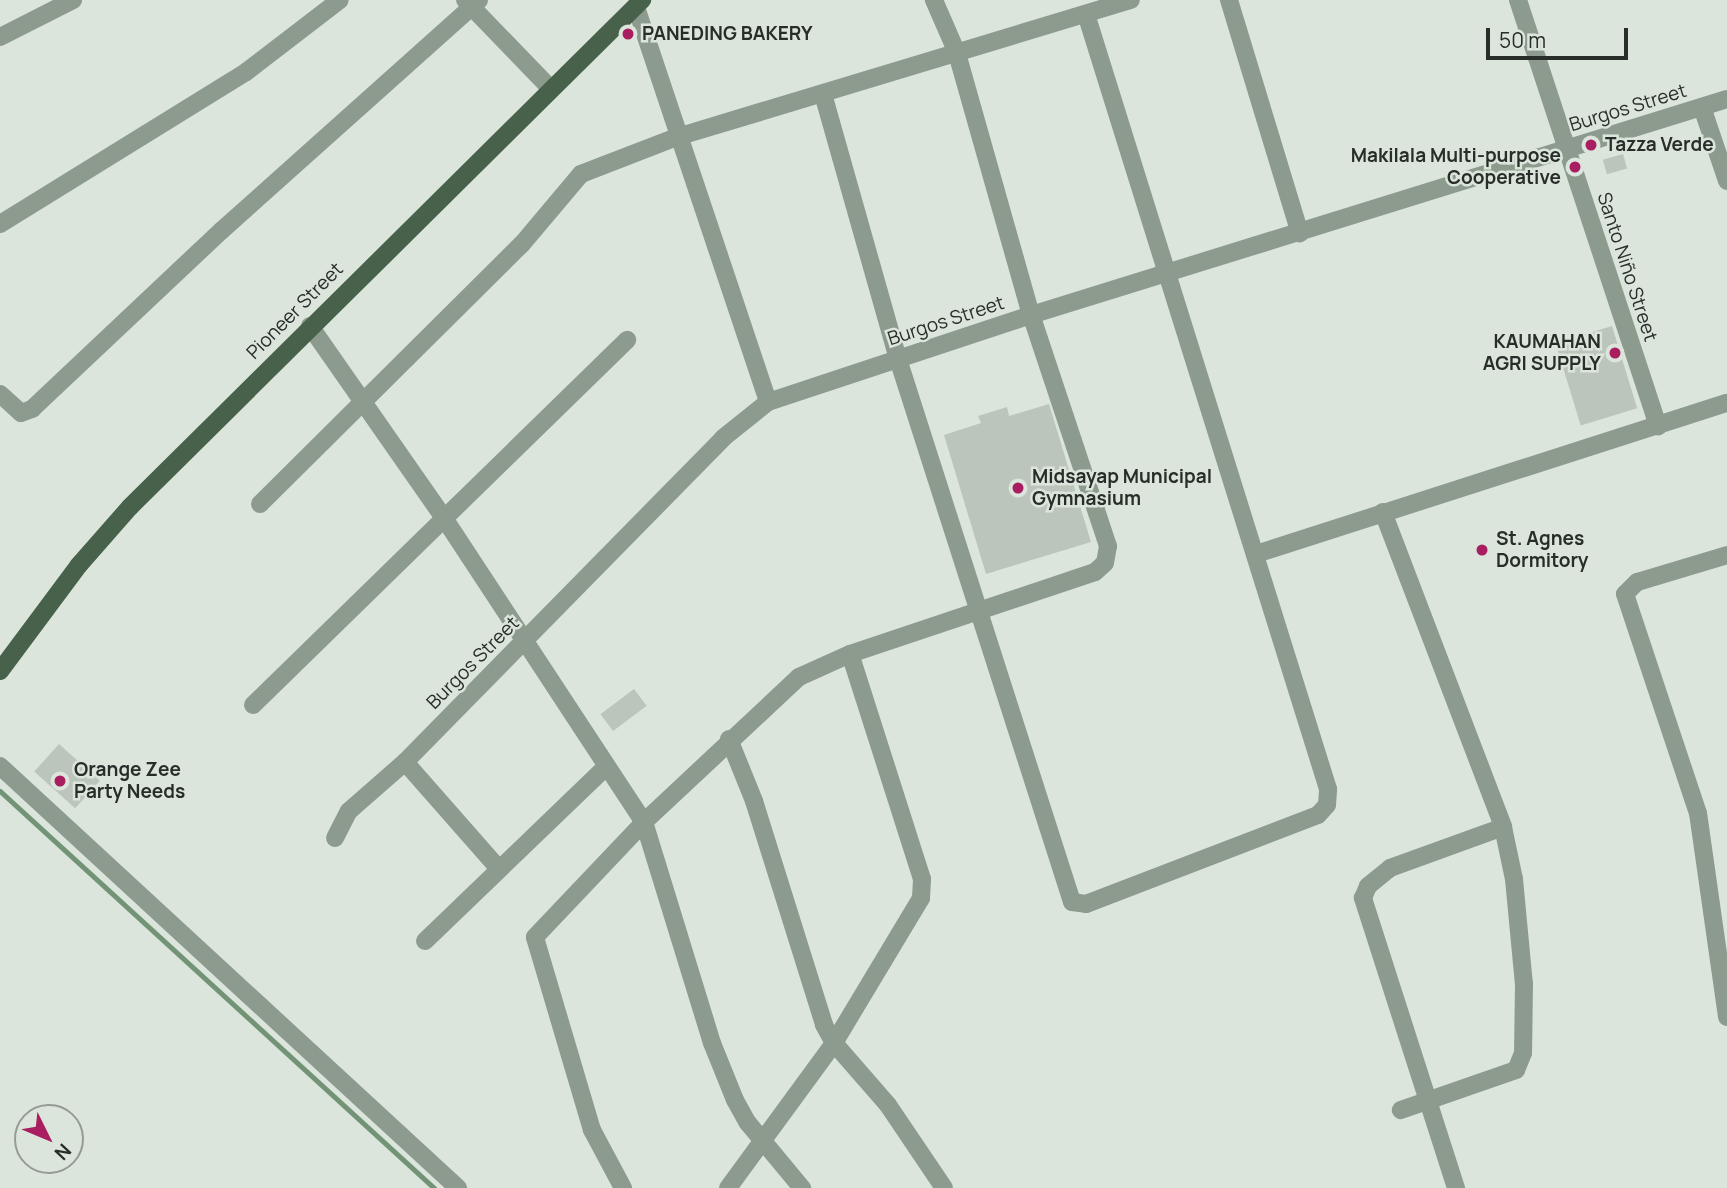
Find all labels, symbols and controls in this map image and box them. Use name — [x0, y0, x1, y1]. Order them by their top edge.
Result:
scale bar — [1489, 14, 1631, 58]
place label: PANEDING BAKERY — [642, 23, 813, 45]
marker: PANEDING BAKERY — [620, 26, 636, 42]
text: 50 m — [1499, 26, 1546, 54]
street label: Burgos Street — [1567, 79, 1689, 137]
place label: Tazza Verde — [1605, 134, 1714, 156]
marker: Tazza Verde — [1583, 137, 1599, 153]
place label: Makilala Multi-purpose Cooperative — [1351, 145, 1561, 189]
marker: Makilala Multi-purpose Cooperative — [1567, 159, 1583, 175]
street label: Santo Niño Street — [1592, 190, 1662, 344]
street label: Pioneer Street — [242, 258, 348, 364]
street label: Burgos Street — [885, 291, 1007, 351]
place label: KAUMAHAN AGRI SUPPLY — [1483, 331, 1601, 375]
marker: KAUMAHAN AGRI SUPPLY — [1607, 345, 1623, 361]
place label: Midsayap Municipal Gymnasium — [1032, 466, 1212, 510]
marker: Midsayap Municipal Gymnasium — [1010, 480, 1026, 496]
place label: St. Agnes Dormitory — [1496, 528, 1588, 572]
marker: St. Agnes Dormitory — [1474, 542, 1490, 558]
street label: Burgos Street — [422, 612, 524, 714]
place label: Orange Zee Party Needs — [74, 759, 185, 803]
marker: Orange Zee Party Needs — [52, 773, 68, 789]
north arrow — [14, 1104, 84, 1174]
text: N — [49, 1138, 77, 1166]

